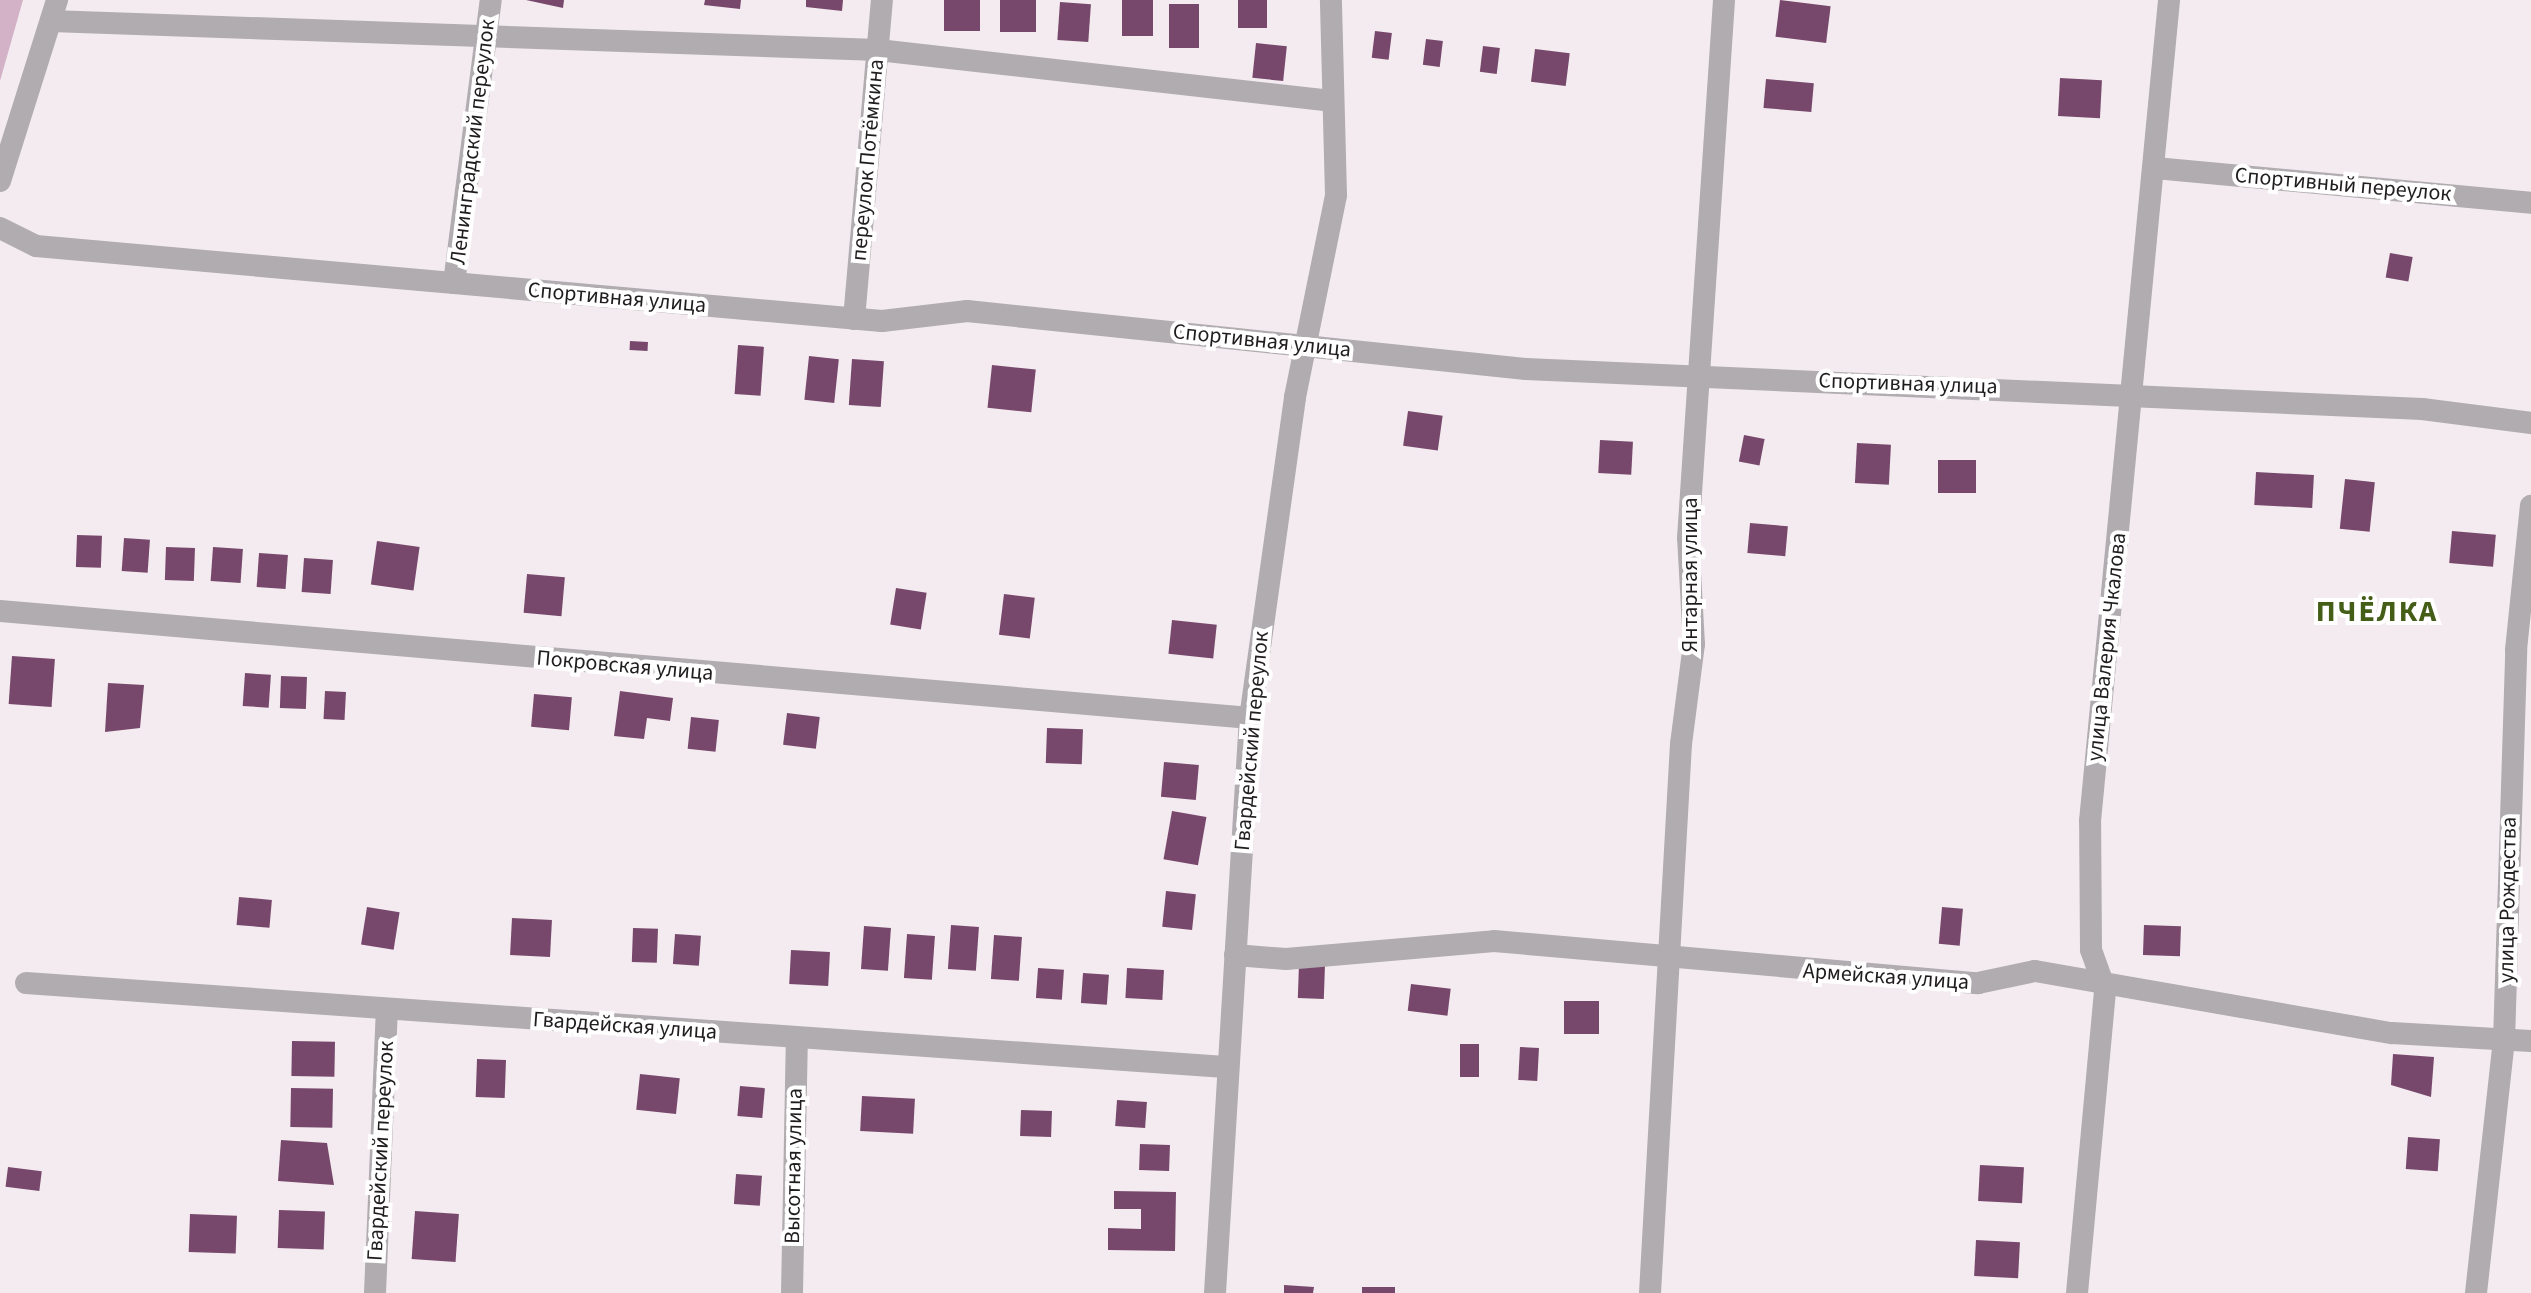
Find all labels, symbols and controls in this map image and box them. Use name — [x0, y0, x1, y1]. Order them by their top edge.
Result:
street label: Ленинградский переулок — [445, 18, 501, 266]
street label: переулок Потёмкина — [846, 58, 890, 262]
street label: Спортивный переулок — [2234, 162, 2452, 208]
street label: Спортивная улица — [527, 277, 707, 319]
street label: Спортивная улица — [1172, 319, 1352, 363]
street label: Спортивная улица — [1818, 368, 1998, 400]
street label: Янтарная улица — [1678, 498, 1704, 652]
street label: улица Валерия Чкалова — [2082, 531, 2132, 763]
district label: ПЧЁЛКА — [2316, 594, 2438, 630]
street label: Гвардейский переулок — [1229, 630, 1275, 852]
street label: Покровская улица — [535, 645, 715, 687]
street label: улица Рождества — [2493, 817, 2523, 983]
street label: Армейская улица — [1802, 958, 1970, 996]
street label: Гвардейская улица — [532, 1006, 718, 1046]
street label: Гвардейский переулок — [362, 1040, 400, 1262]
street label: Высотная улица — [779, 1088, 809, 1244]

